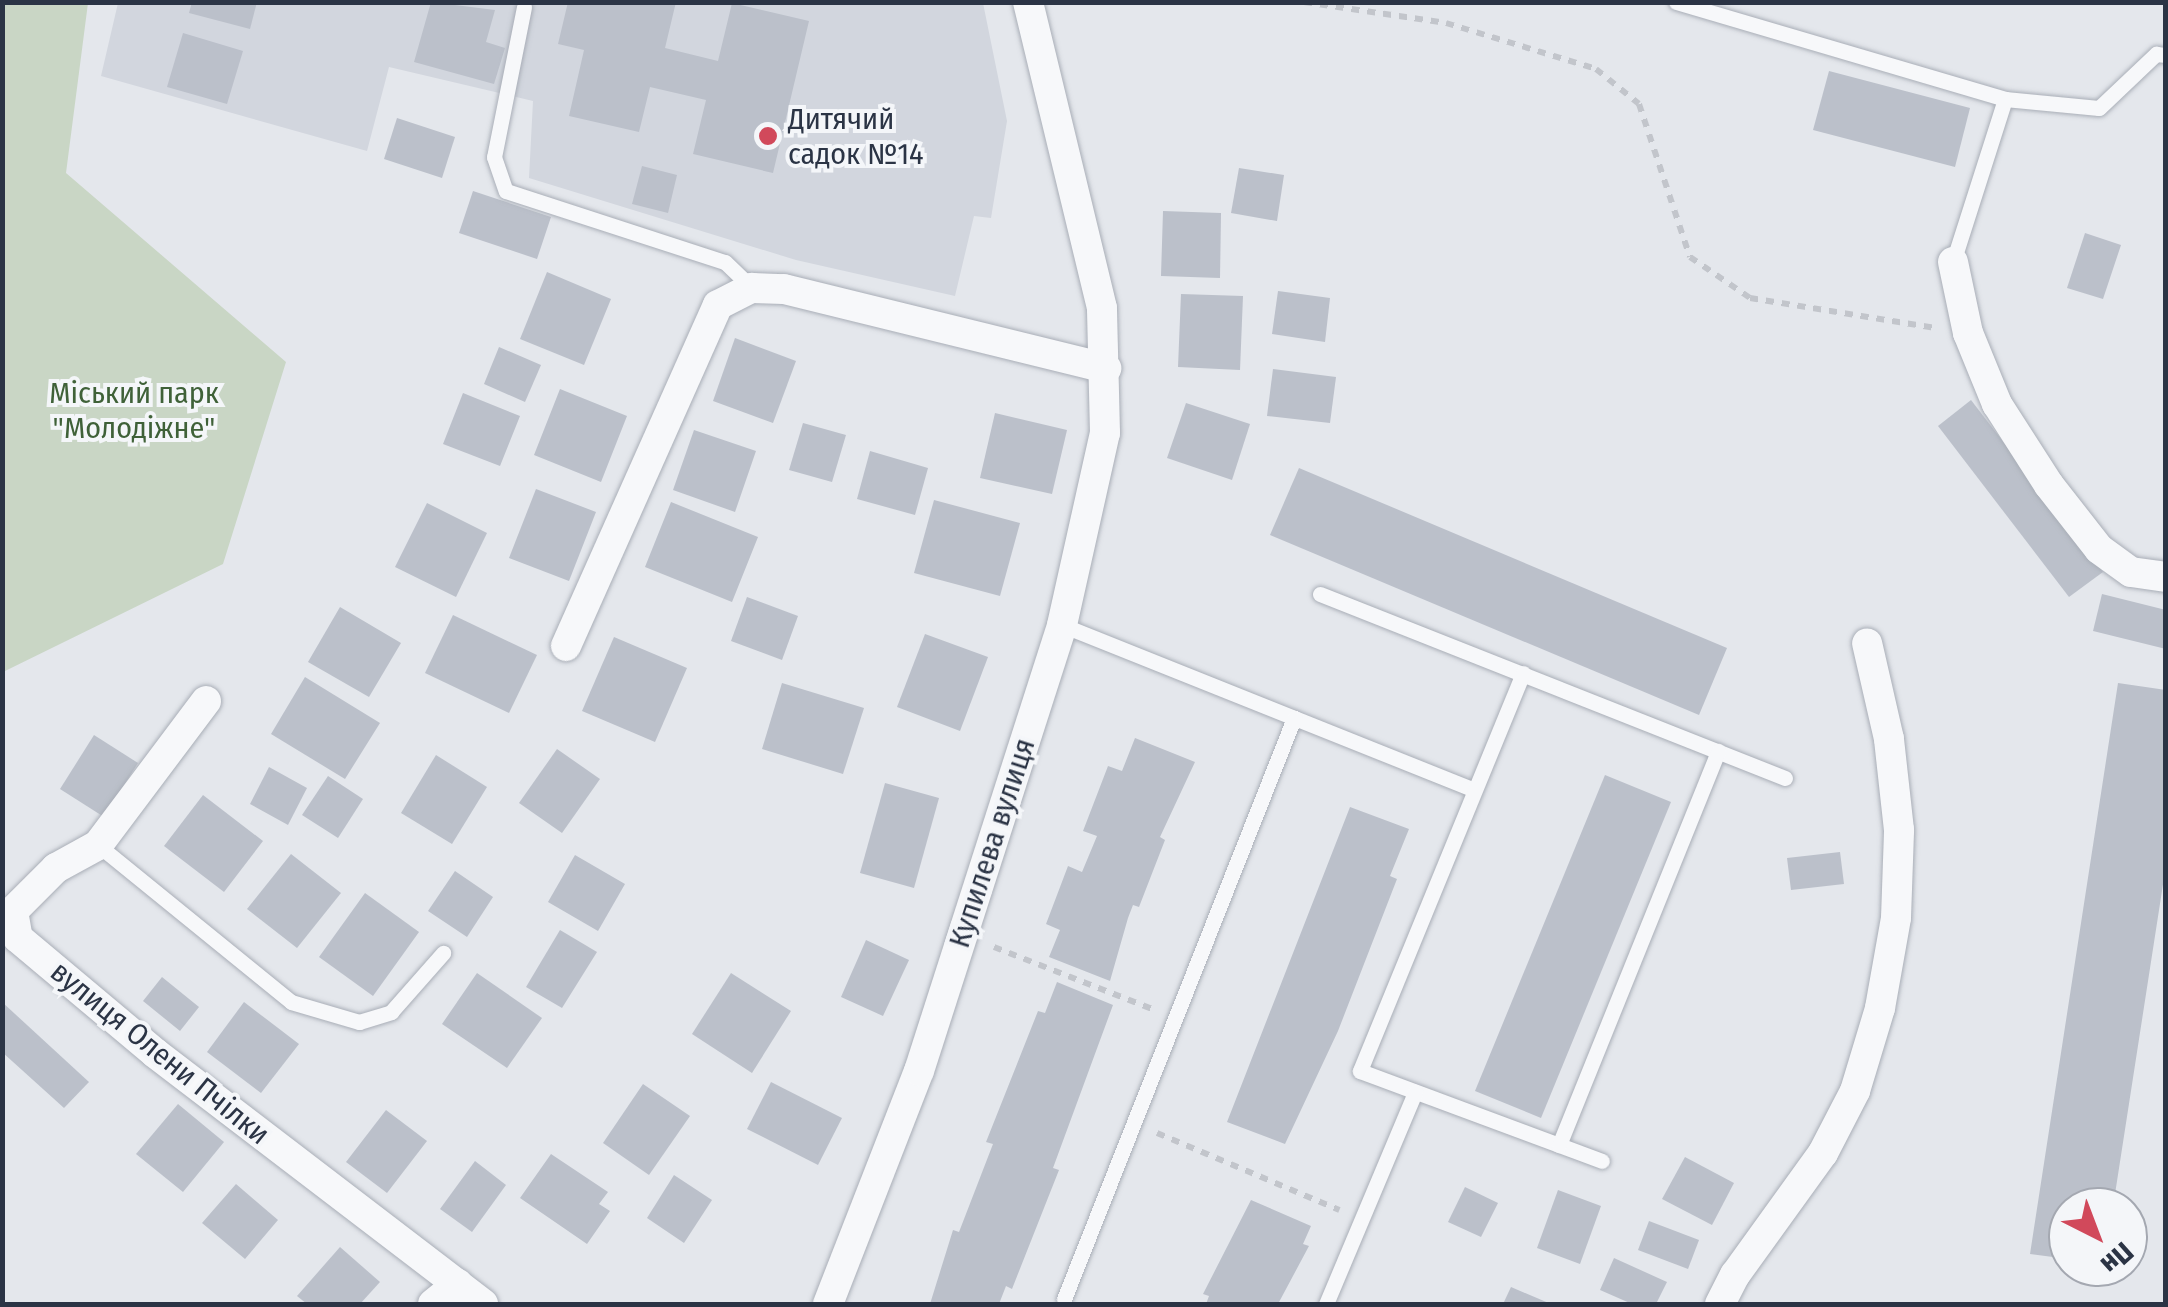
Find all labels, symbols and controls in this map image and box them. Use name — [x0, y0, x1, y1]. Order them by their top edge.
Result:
place label: Дитячий садок №14 — [788, 101, 924, 172]
marker: Дитячий садок №14 — [757, 125, 779, 147]
park label: Міський парк "Молодіжне" — [49, 375, 219, 446]
street label: Купилева вулиця — [941, 734, 1043, 952]
street label: вулиця Олени Пчілки — [43, 954, 277, 1152]
north arrow — [2048, 1187, 2148, 1287]
text: Пн — [2094, 1235, 2140, 1281]

